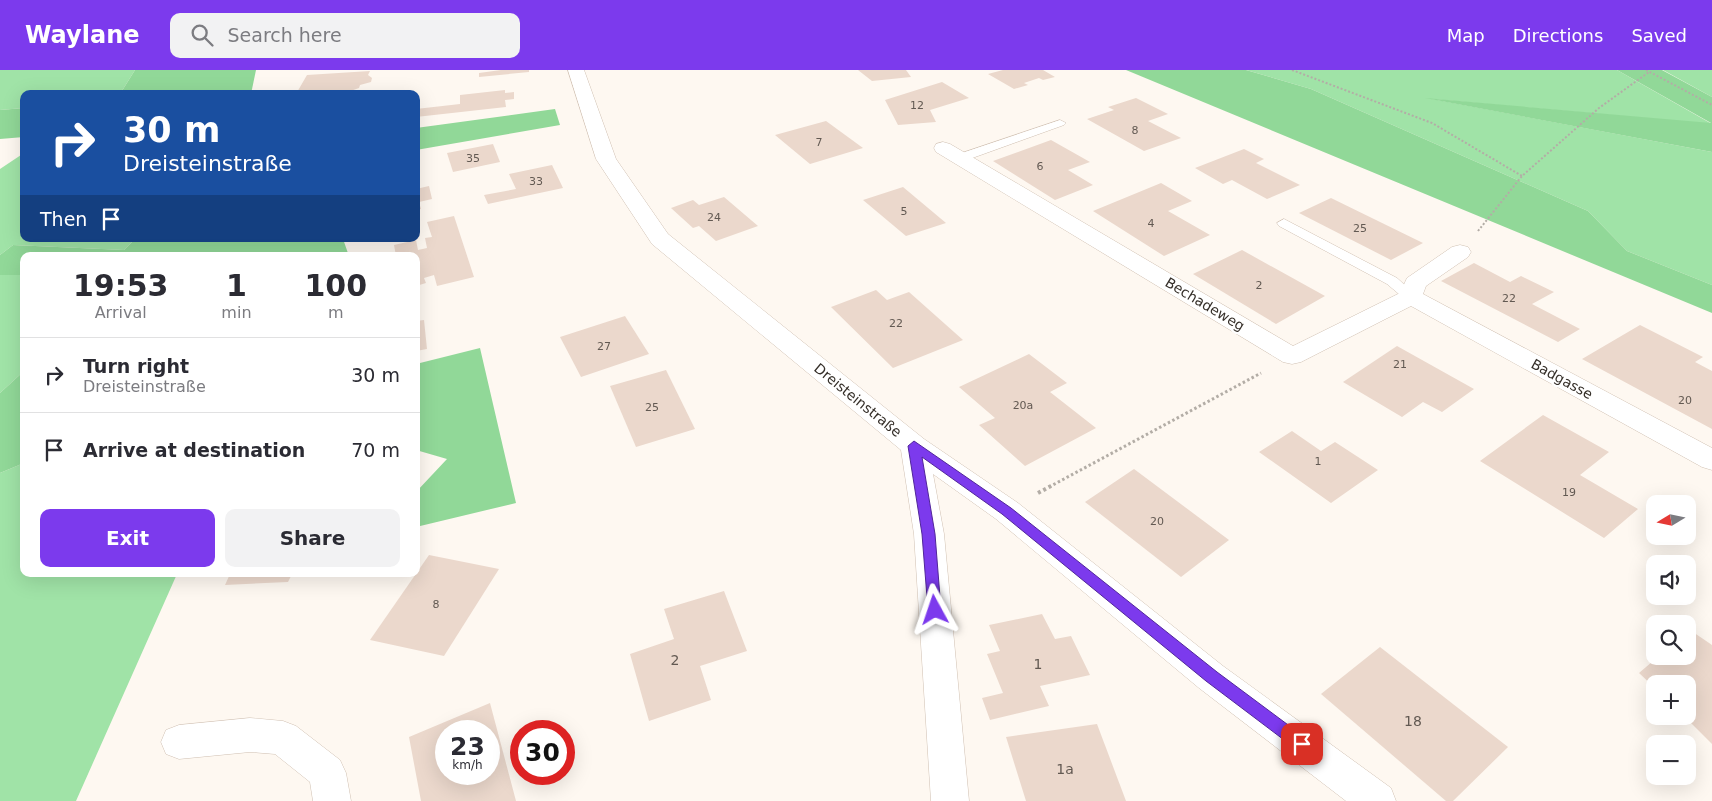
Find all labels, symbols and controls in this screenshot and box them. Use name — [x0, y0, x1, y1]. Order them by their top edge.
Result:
search box — [170, 13, 520, 58]
text: Waylane — [25, 21, 140, 49]
icon: search — [188, 21, 216, 49]
text: Search here — [228, 24, 342, 46]
text: Map — [1447, 25, 1485, 46]
text: Directions — [1513, 25, 1603, 46]
text: Saved — [1631, 25, 1687, 46]
house number: 12 — [910, 99, 924, 112]
icon: right — [40, 110, 105, 175]
text: 30 m — [123, 110, 220, 150]
house number: 8 — [1132, 124, 1139, 137]
house number: 7 — [816, 136, 823, 149]
text: Dreisteinstraße — [123, 151, 292, 176]
house number: 35 — [466, 152, 480, 165]
house number: 6 — [1037, 160, 1044, 173]
house number: 33 — [529, 175, 543, 188]
icon: arrive — [97, 205, 125, 233]
house number: 5 — [901, 205, 908, 218]
text: Then — [40, 208, 87, 230]
house number: 24 — [707, 211, 721, 224]
house number: 4 — [1148, 217, 1155, 230]
house number: 25 — [1353, 222, 1367, 235]
text: 19:53 — [73, 268, 168, 303]
text: 1 — [226, 268, 247, 303]
text: 100 — [304, 268, 367, 303]
street label: Bechadeweg — [1162, 274, 1248, 334]
house number: 2 — [1256, 279, 1263, 292]
house number: 22 — [1502, 292, 1516, 305]
text: Arrival — [95, 303, 147, 322]
text: min — [221, 303, 252, 322]
text: m — [328, 303, 344, 322]
house number: 22 — [889, 317, 903, 330]
house number: 27 — [597, 340, 611, 353]
text: Turn right — [83, 355, 189, 377]
street label: Badgasse — [1528, 356, 1596, 402]
house number: 21 — [1393, 358, 1407, 371]
street label: Dreisteinstraße — [811, 360, 905, 440]
icon: right — [40, 361, 68, 389]
text: 30 m — [351, 364, 400, 386]
text: Dreisteinstraße — [83, 377, 206, 396]
house number: 20 — [1678, 394, 1692, 407]
house number: 20a — [1013, 399, 1033, 412]
house number: 25 — [645, 401, 659, 414]
icon: arrive — [40, 436, 68, 464]
text: Arrive at destination — [83, 439, 305, 461]
text: 70 m — [351, 439, 400, 461]
house number: 1 — [1315, 455, 1322, 468]
house number: 19 — [1562, 486, 1576, 499]
north arrow — [1646, 495, 1696, 545]
map controls — [1646, 495, 1696, 785]
button: Exit — [40, 509, 215, 567]
button: Share — [225, 509, 400, 567]
house number: 20 — [1150, 515, 1164, 528]
button: sound — [1646, 555, 1696, 605]
position arrow — [908, 583, 960, 635]
house number: 8 — [433, 598, 440, 611]
button: search — [1646, 615, 1696, 665]
house number: 2 — [671, 652, 679, 668]
house number: 1 — [1034, 656, 1042, 672]
button: + — [1646, 675, 1696, 725]
house number: 18 — [1404, 713, 1422, 729]
speed limit sign: 30 — [510, 720, 575, 785]
pin — [1281, 723, 1323, 765]
icon: arrive — [1288, 730, 1316, 758]
text: 23 — [450, 732, 485, 761]
button: − — [1646, 735, 1696, 785]
text: km/h — [452, 758, 483, 772]
house number: 1a — [1056, 761, 1074, 777]

